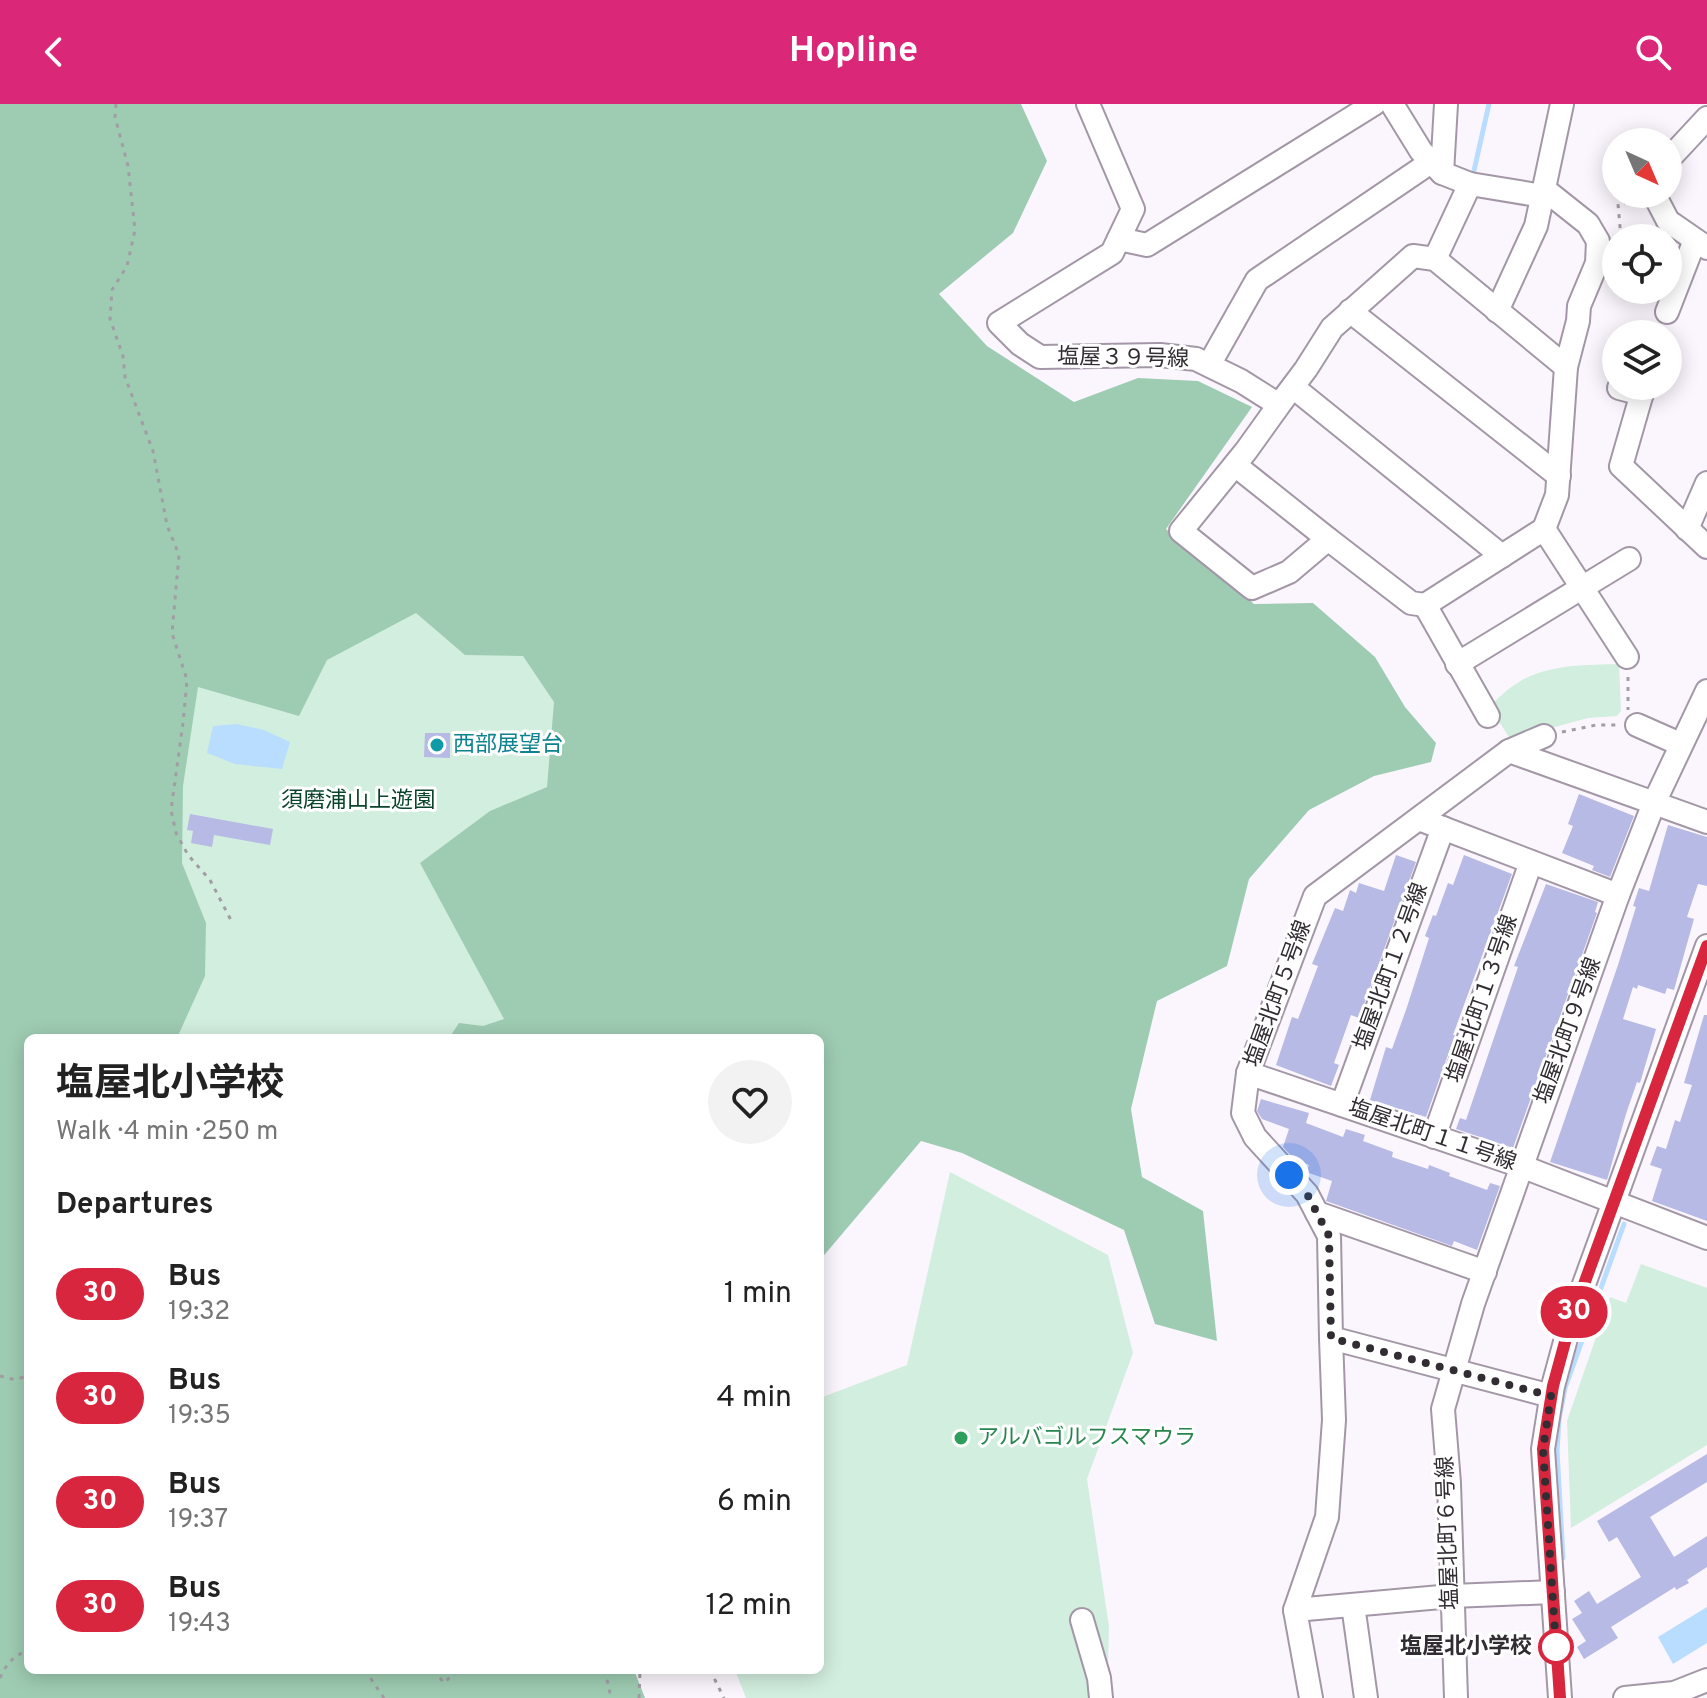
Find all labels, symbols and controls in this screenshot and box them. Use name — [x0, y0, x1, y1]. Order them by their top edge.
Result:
text: Hopline — [789, 29, 918, 75]
icon: back — [32, 30, 76, 74]
icon: search — [1631, 30, 1675, 74]
north arrow — [1602, 128, 1682, 208]
map controls — [1602, 128, 1682, 400]
button: locate — [1602, 224, 1682, 304]
button: layers — [1602, 320, 1682, 400]
street label: 塩屋３９号線 — [1057, 344, 1189, 374]
place label: 西部展望台 — [453, 732, 563, 759]
marker: 西部展望台 — [428, 736, 446, 754]
park label: 須磨浦山上遊園 — [281, 788, 435, 815]
street label: 塩屋北町１２号線 — [1349, 880, 1435, 1054]
street label: 塩屋北町１３号線 — [1442, 911, 1524, 1087]
street label: 塩屋北町５号線 — [1240, 917, 1318, 1071]
street label: 塩屋北町９号線 — [1530, 954, 1608, 1108]
button: heart — [708, 1060, 792, 1144]
text: 塩屋北小学校 — [56, 1061, 284, 1110]
street label: 塩屋北町１１号線 — [1344, 1095, 1520, 1177]
text: Walk · 4 min · 250 m — [56, 1116, 278, 1149]
your location — [1269, 1155, 1309, 1195]
text: Departures — [56, 1187, 214, 1224]
text: Bus — [168, 1259, 221, 1296]
text: 30 — [83, 1276, 117, 1312]
text: 1 min — [724, 1276, 792, 1313]
line badge: 30 — [1538, 1286, 1610, 1338]
text: 30 — [1557, 1294, 1591, 1330]
text: 19:32 — [168, 1296, 230, 1329]
text: Bus — [168, 1363, 221, 1400]
text: 30 — [83, 1380, 117, 1416]
text: 4 min — [716, 1380, 792, 1417]
text: 19:35 — [168, 1400, 231, 1433]
place label: アルバゴルフスマウラ — [977, 1425, 1196, 1452]
marker: アルバゴルフスマウラ — [952, 1429, 970, 1447]
street label: 塩屋北町６号線 — [1433, 1456, 1465, 1610]
text: Bus — [168, 1467, 221, 1504]
text: 30 — [83, 1484, 117, 1520]
text: 6 min — [717, 1484, 792, 1521]
text: 19:37 — [168, 1504, 228, 1537]
text: Bus — [168, 1571, 221, 1608]
text: 30 — [83, 1588, 117, 1624]
text: 12 min — [705, 1588, 792, 1625]
text: 19:43 — [168, 1608, 231, 1641]
marker: 塩屋北小学校 — [1539, 1630, 1573, 1664]
place label: 塩屋北小学校 — [1400, 1634, 1532, 1661]

